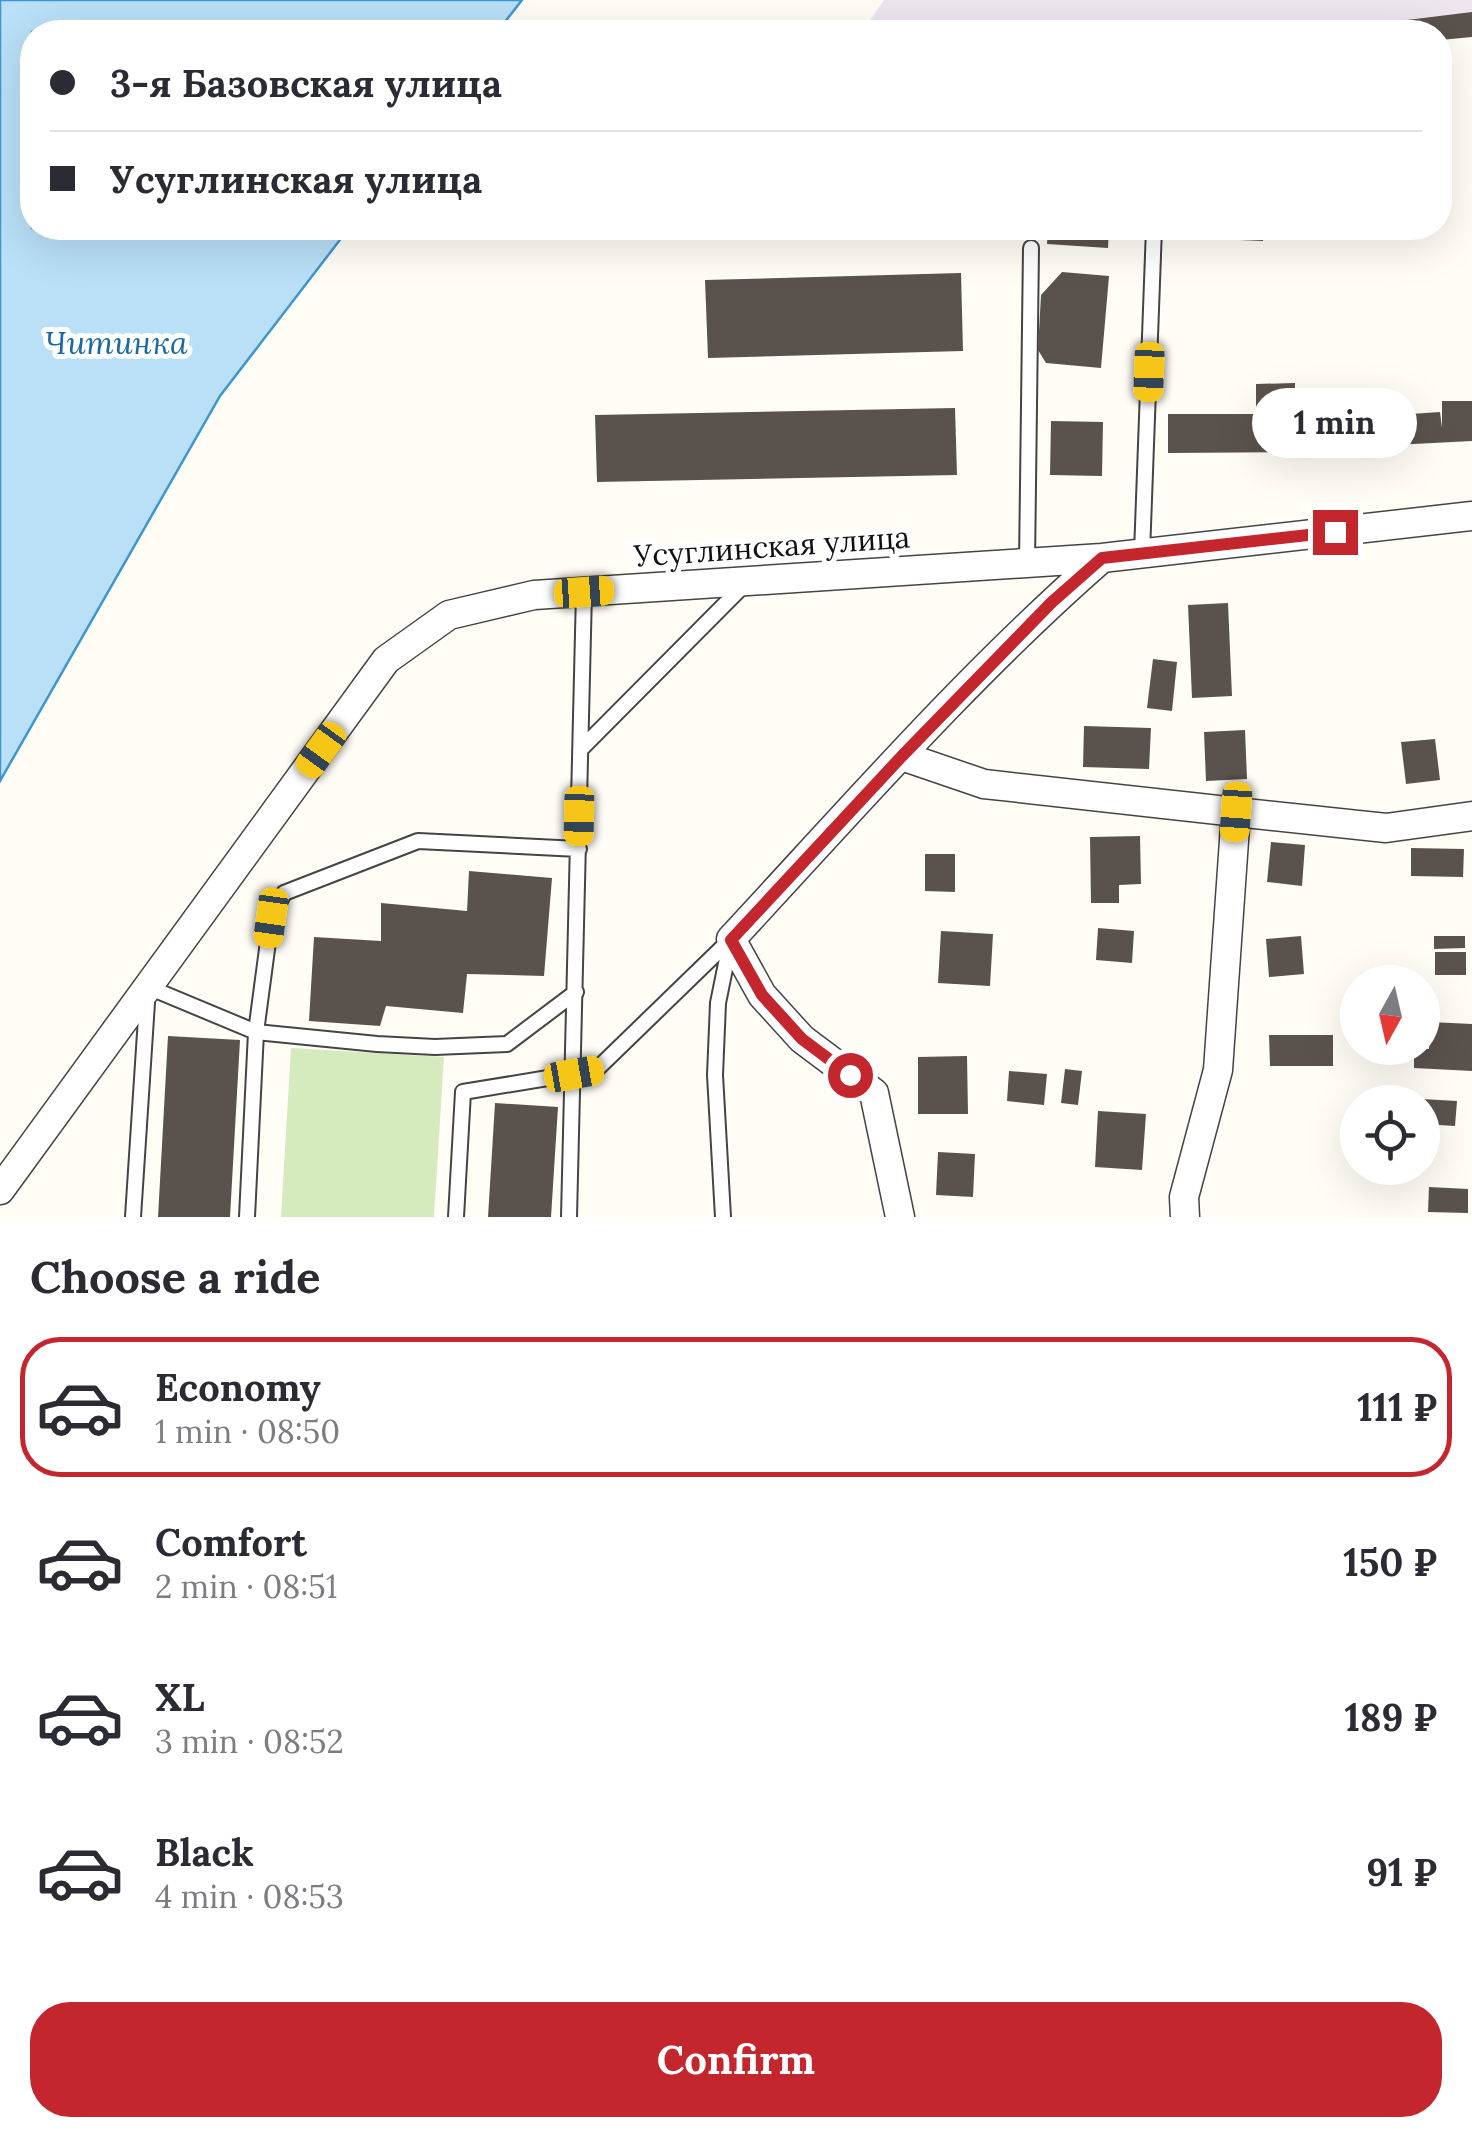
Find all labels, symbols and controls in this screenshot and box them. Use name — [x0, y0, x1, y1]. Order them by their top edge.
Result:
text: 3-я Базовская улица — [110, 59, 502, 107]
text: Усуглинская улица — [110, 155, 482, 203]
water label: Читинка — [44, 322, 188, 363]
car — [1133, 341, 1165, 403]
callout: 1 min — [1252, 387, 1418, 457]
text: 1 min — [1294, 402, 1375, 443]
route end — [1313, 510, 1358, 555]
street label: Усуглинская улица — [632, 517, 911, 576]
car — [553, 575, 615, 609]
car — [291, 717, 351, 783]
car — [1219, 781, 1253, 843]
car — [563, 786, 595, 846]
car — [252, 886, 290, 950]
north arrow — [1340, 965, 1440, 1065]
map controls — [1340, 965, 1440, 1185]
route start — [828, 1053, 873, 1098]
car — [542, 1054, 606, 1094]
button: locate — [1340, 1085, 1440, 1185]
text: Choose a ride — [30, 1248, 320, 1305]
icon: car — [35, 1362, 125, 1452]
text: Economy — [155, 1363, 321, 1411]
text: 111 ₽ — [1357, 1383, 1437, 1431]
text: 1 min · 08:50 — [155, 1411, 340, 1452]
icon: car — [35, 1517, 125, 1607]
text: Comfort — [155, 1518, 307, 1566]
text: 150 ₽ — [1343, 1538, 1437, 1586]
text: 2 min · 08:51 — [155, 1566, 337, 1607]
icon: car — [35, 1672, 125, 1762]
text: XL — [155, 1673, 205, 1721]
text: 189 ₽ — [1344, 1693, 1437, 1741]
text: 3 min · 08:52 — [155, 1721, 344, 1762]
icon: car — [35, 1827, 125, 1917]
text: Black — [155, 1828, 254, 1876]
text: 91 ₽ — [1366, 1848, 1437, 1896]
text: 4 min · 08:53 — [155, 1876, 344, 1917]
button: Confirm — [30, 2002, 1442, 2117]

